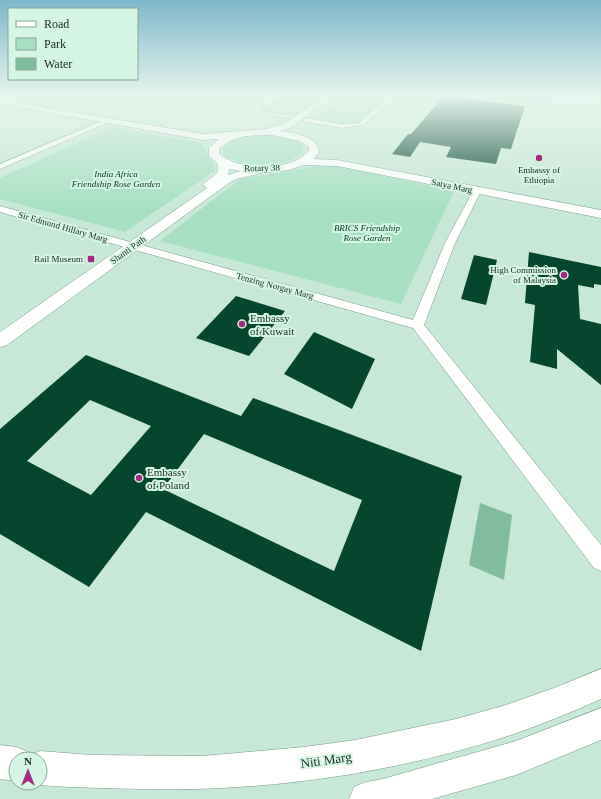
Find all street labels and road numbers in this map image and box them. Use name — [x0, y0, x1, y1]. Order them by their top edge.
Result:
street label: Rotary 38 — [244, 163, 280, 173]
street label: Satya Marg — [431, 177, 474, 195]
street label: Sir Edmund Hillary Marg — [17, 209, 109, 245]
street label: Shanti Path — [108, 234, 148, 266]
street label: Tenzing Norgay Marg — [235, 271, 315, 301]
street label: Niti Marg — [300, 749, 353, 771]

